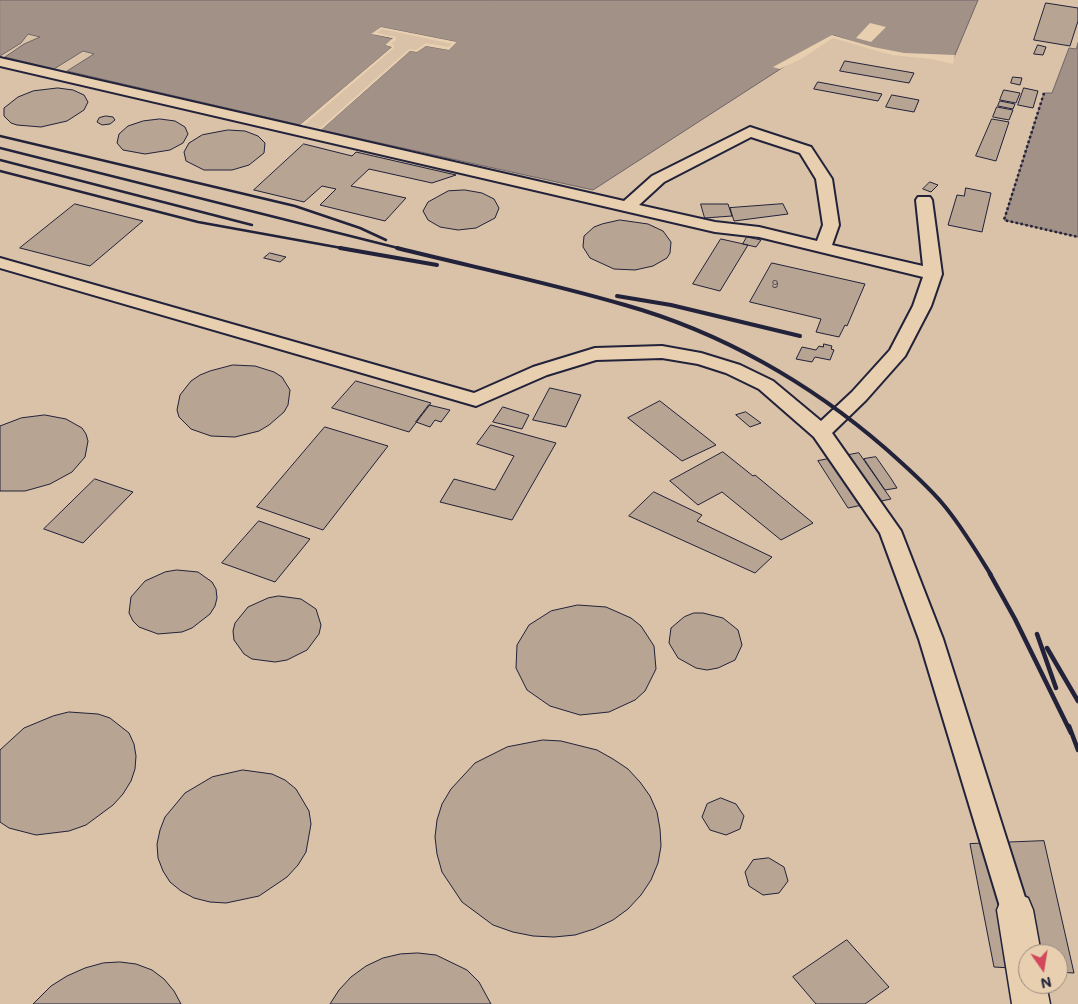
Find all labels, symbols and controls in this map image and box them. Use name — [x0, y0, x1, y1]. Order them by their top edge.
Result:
house number: 9 — [772, 278, 778, 292]
north arrow — [1018, 944, 1068, 994]
text: N — [1039, 973, 1054, 994]

